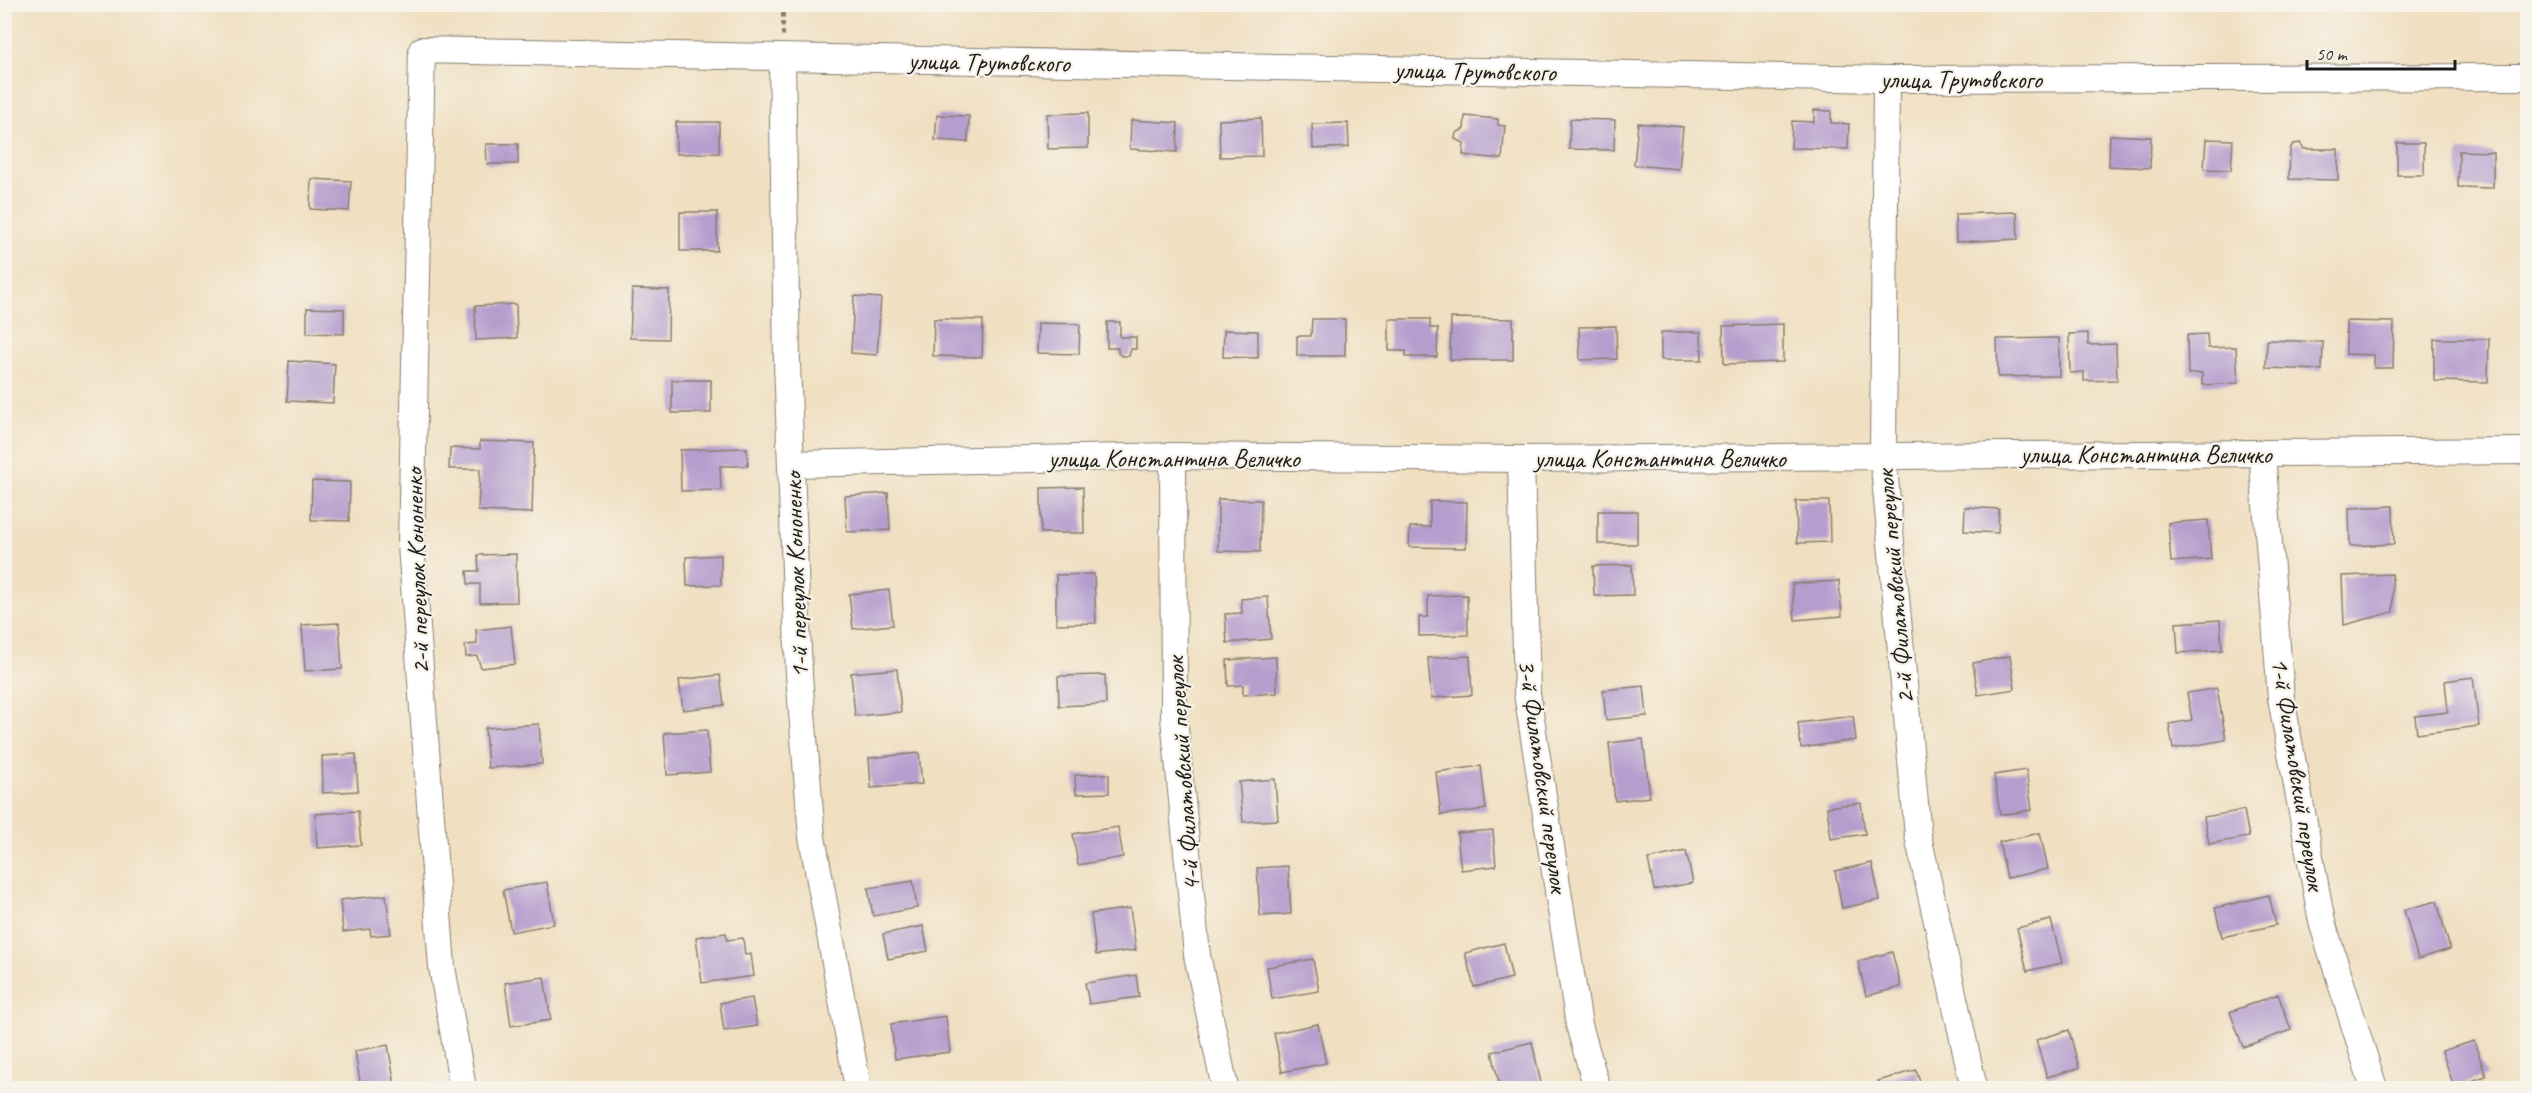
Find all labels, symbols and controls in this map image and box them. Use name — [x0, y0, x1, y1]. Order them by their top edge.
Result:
scale bar — [2307, 33, 2456, 71]
text: 50 m — [2316, 43, 2349, 65]
street label: улица Трутовского — [906, 44, 1072, 80]
street label: улица Трутовского — [1392, 53, 1558, 89]
street label: улица Трутовского — [1878, 63, 2044, 96]
street label: улица Константина Величко — [2018, 438, 2273, 471]
street label: улица Константина Величко — [1046, 442, 1301, 475]
street label: улица Константина Величко — [1532, 442, 1787, 475]
street label: 2-й переулок Кононенко — [397, 465, 437, 675]
street label: 2-й Филатовский переулок — [1868, 466, 1922, 705]
street label: 1-й переулок Кононенко — [776, 469, 816, 679]
street label: 4-й Филатовский переулок — [1158, 653, 1208, 892]
street label: 1-й Филатовский переулок — [2263, 655, 2333, 895]
street label: 3-й Филатовский переулок — [1510, 657, 1576, 897]

